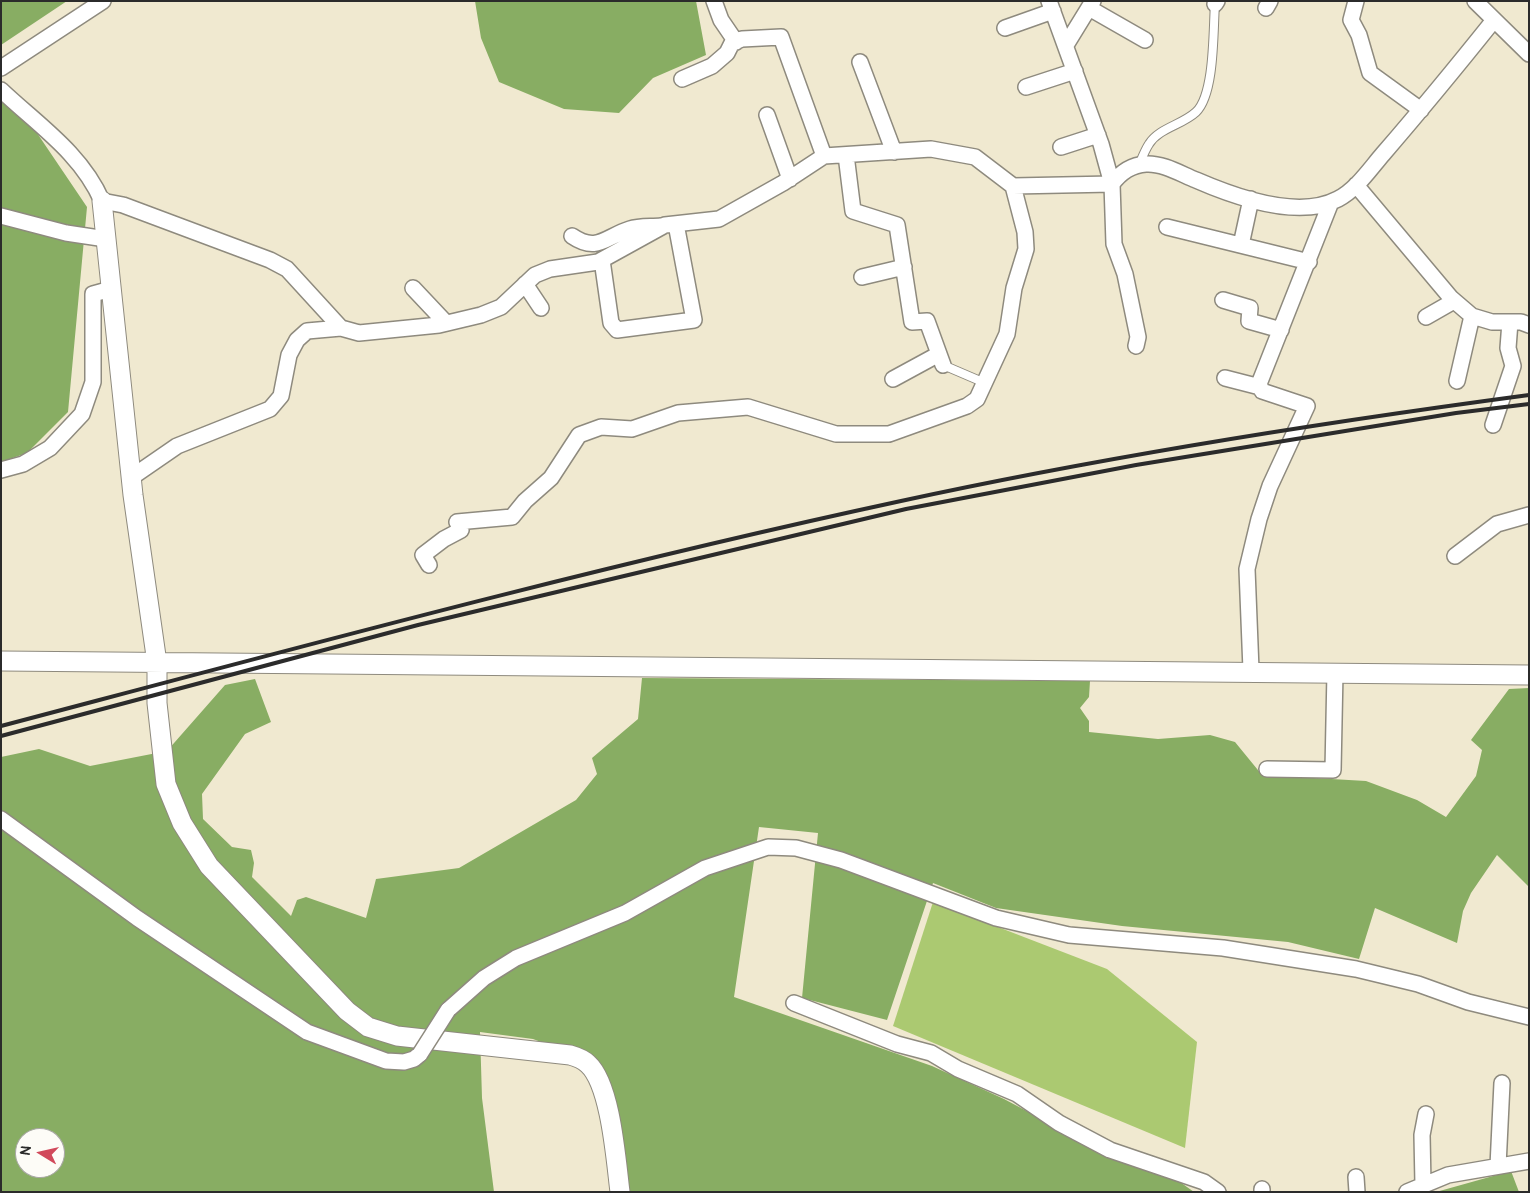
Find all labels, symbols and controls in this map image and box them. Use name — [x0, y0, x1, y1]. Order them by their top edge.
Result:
north arrow — [15, 1128, 65, 1178]
text: N — [17, 1145, 35, 1157]

